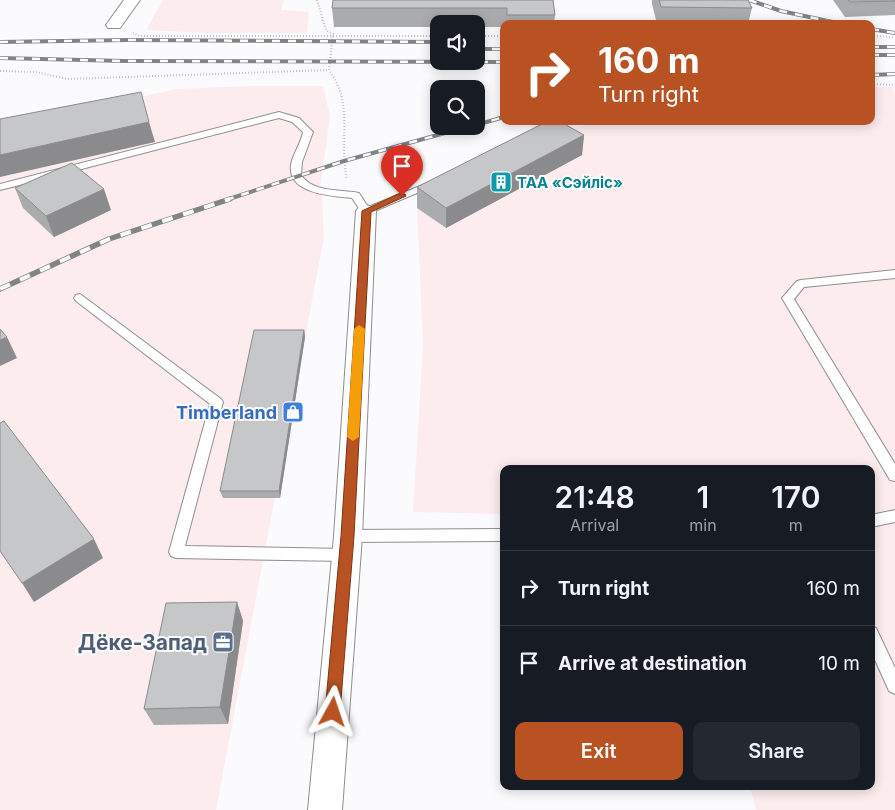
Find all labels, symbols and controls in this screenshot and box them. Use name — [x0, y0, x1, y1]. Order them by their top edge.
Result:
map controls — [430, 15, 485, 135]
button: sound — [430, 15, 485, 70]
text: 160 m — [598, 39, 700, 81]
icon: right — [515, 40, 580, 105]
button: search — [430, 80, 485, 135]
text: Turn right — [598, 81, 699, 107]
pin — [381, 145, 423, 196]
icon: arrive — [388, 152, 416, 180]
building icon: ТАА «Сэйліс» — [489, 170, 513, 194]
place label: ТАА «Сэйліс» — [517, 173, 623, 192]
shop icon: Timberland — [281, 400, 305, 424]
place label: Timberland — [176, 402, 277, 423]
text: 21:48 — [555, 479, 635, 515]
text: 1 — [697, 479, 709, 515]
text: 170 — [771, 479, 820, 515]
text: Arrival — [570, 515, 619, 535]
text: min — [689, 515, 717, 535]
text: m — [789, 515, 803, 535]
icon: right — [515, 574, 543, 602]
text: Turn right — [558, 577, 649, 600]
text: 160 m — [807, 577, 860, 600]
place label: Дёке-Запад — [78, 630, 207, 655]
office icon: Дёке-Запад — [211, 630, 235, 654]
icon: arrive — [515, 649, 543, 677]
text: Arrive at destination — [558, 652, 747, 675]
text: 10 m — [818, 652, 860, 675]
position arrow — [306, 685, 358, 737]
button: Exit — [515, 722, 683, 780]
button: Share — [693, 722, 860, 780]

